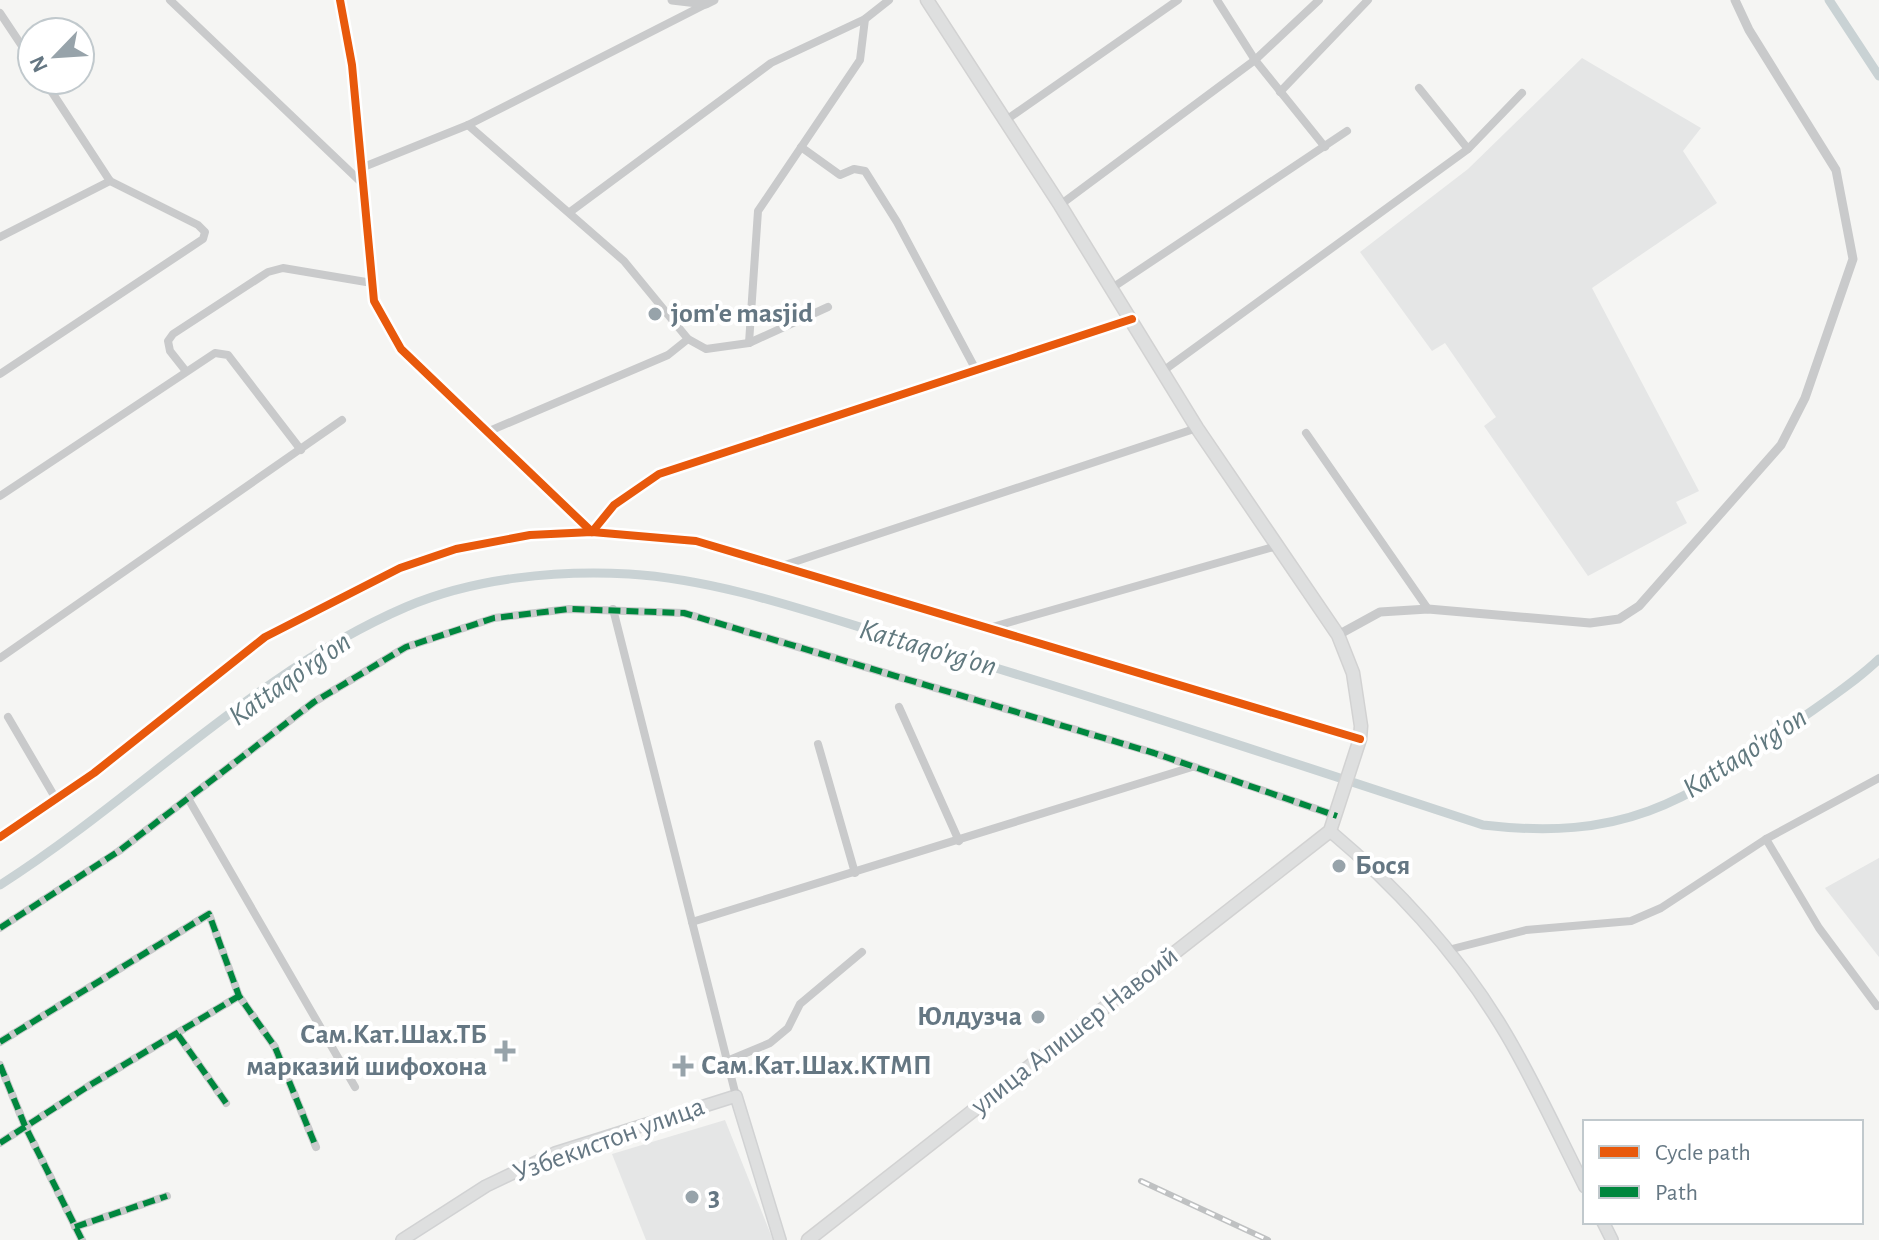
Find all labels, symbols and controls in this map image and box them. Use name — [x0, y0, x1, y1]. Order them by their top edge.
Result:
north arrow — [16, 16, 96, 96]
text: N — [26, 52, 52, 76]
place label: jom'e masjid — [671, 300, 813, 328]
marker: jom'e masjid — [646, 305, 664, 323]
water label: Kattaqo'rg'on — [856, 614, 1000, 682]
water label: Kattaqo'rg'on — [224, 626, 356, 732]
water label: Kattaqo'rg'on — [1678, 702, 1812, 804]
place label: Бося — [1355, 852, 1410, 880]
marker: Бося — [1330, 857, 1348, 875]
street label: улица Алишер Навоий — [965, 942, 1184, 1121]
place label: Юлдузча — [917, 1003, 1022, 1031]
marker: Юлдузча — [1029, 1008, 1047, 1026]
place label: Сам.Кат.Шах.ТБ марказий шифохона — [246, 1021, 487, 1081]
marker: Сам.Кат.Шах.ТБ марказий шифохона — [494, 1040, 516, 1062]
place label: Сам.Кат.Шах.КТМП — [701, 1052, 932, 1080]
marker: Сам.Кат.Шах.КТМП — [672, 1055, 694, 1077]
street label: Узбекистон улица — [510, 1092, 709, 1188]
legend — [1583, 1120, 1863, 1224]
text: Cycle path — [1655, 1141, 1751, 1165]
text: Path — [1655, 1181, 1698, 1205]
place label: 3 — [708, 1183, 720, 1211]
marker: 3 — [683, 1188, 701, 1206]

